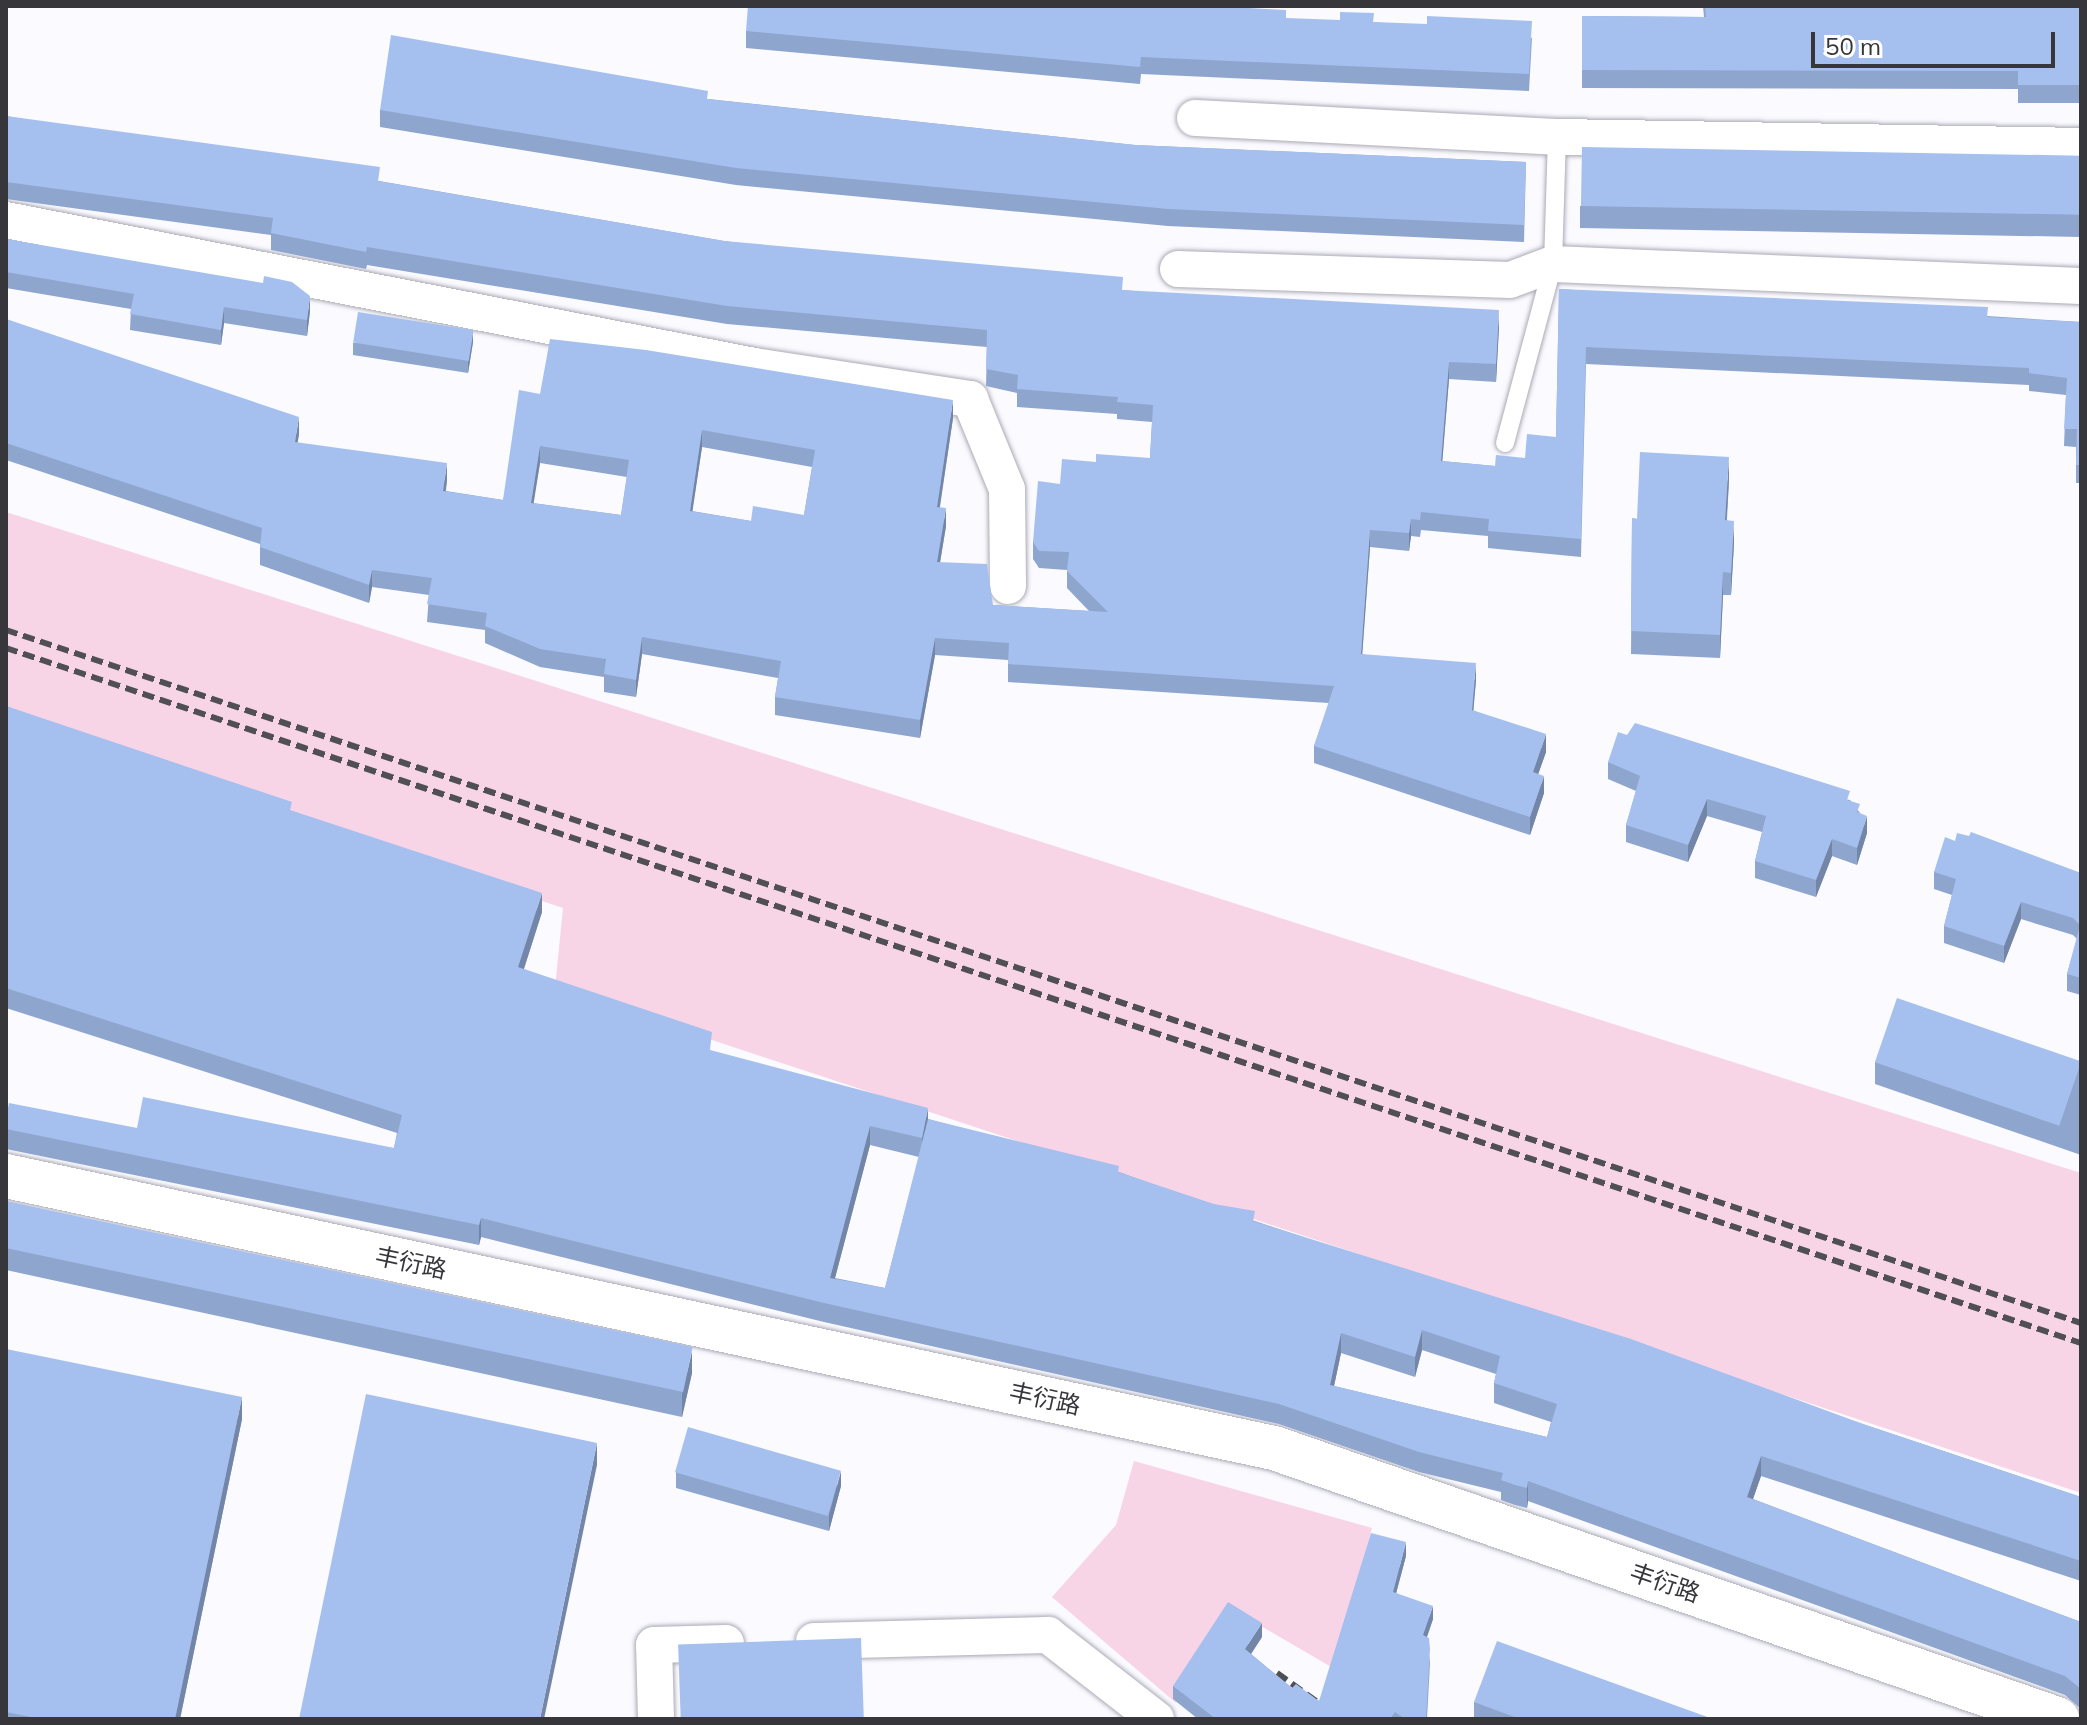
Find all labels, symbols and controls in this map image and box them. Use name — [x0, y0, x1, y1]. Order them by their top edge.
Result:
scale bar — [1815, 16, 2059, 66]
text: 50 m — [1825, 31, 1881, 61]
street label: 丰衍路 — [373, 1241, 449, 1285]
street label: 丰衍路 — [1007, 1377, 1083, 1421]
street label: 丰衍路 — [1626, 1558, 1704, 1608]

